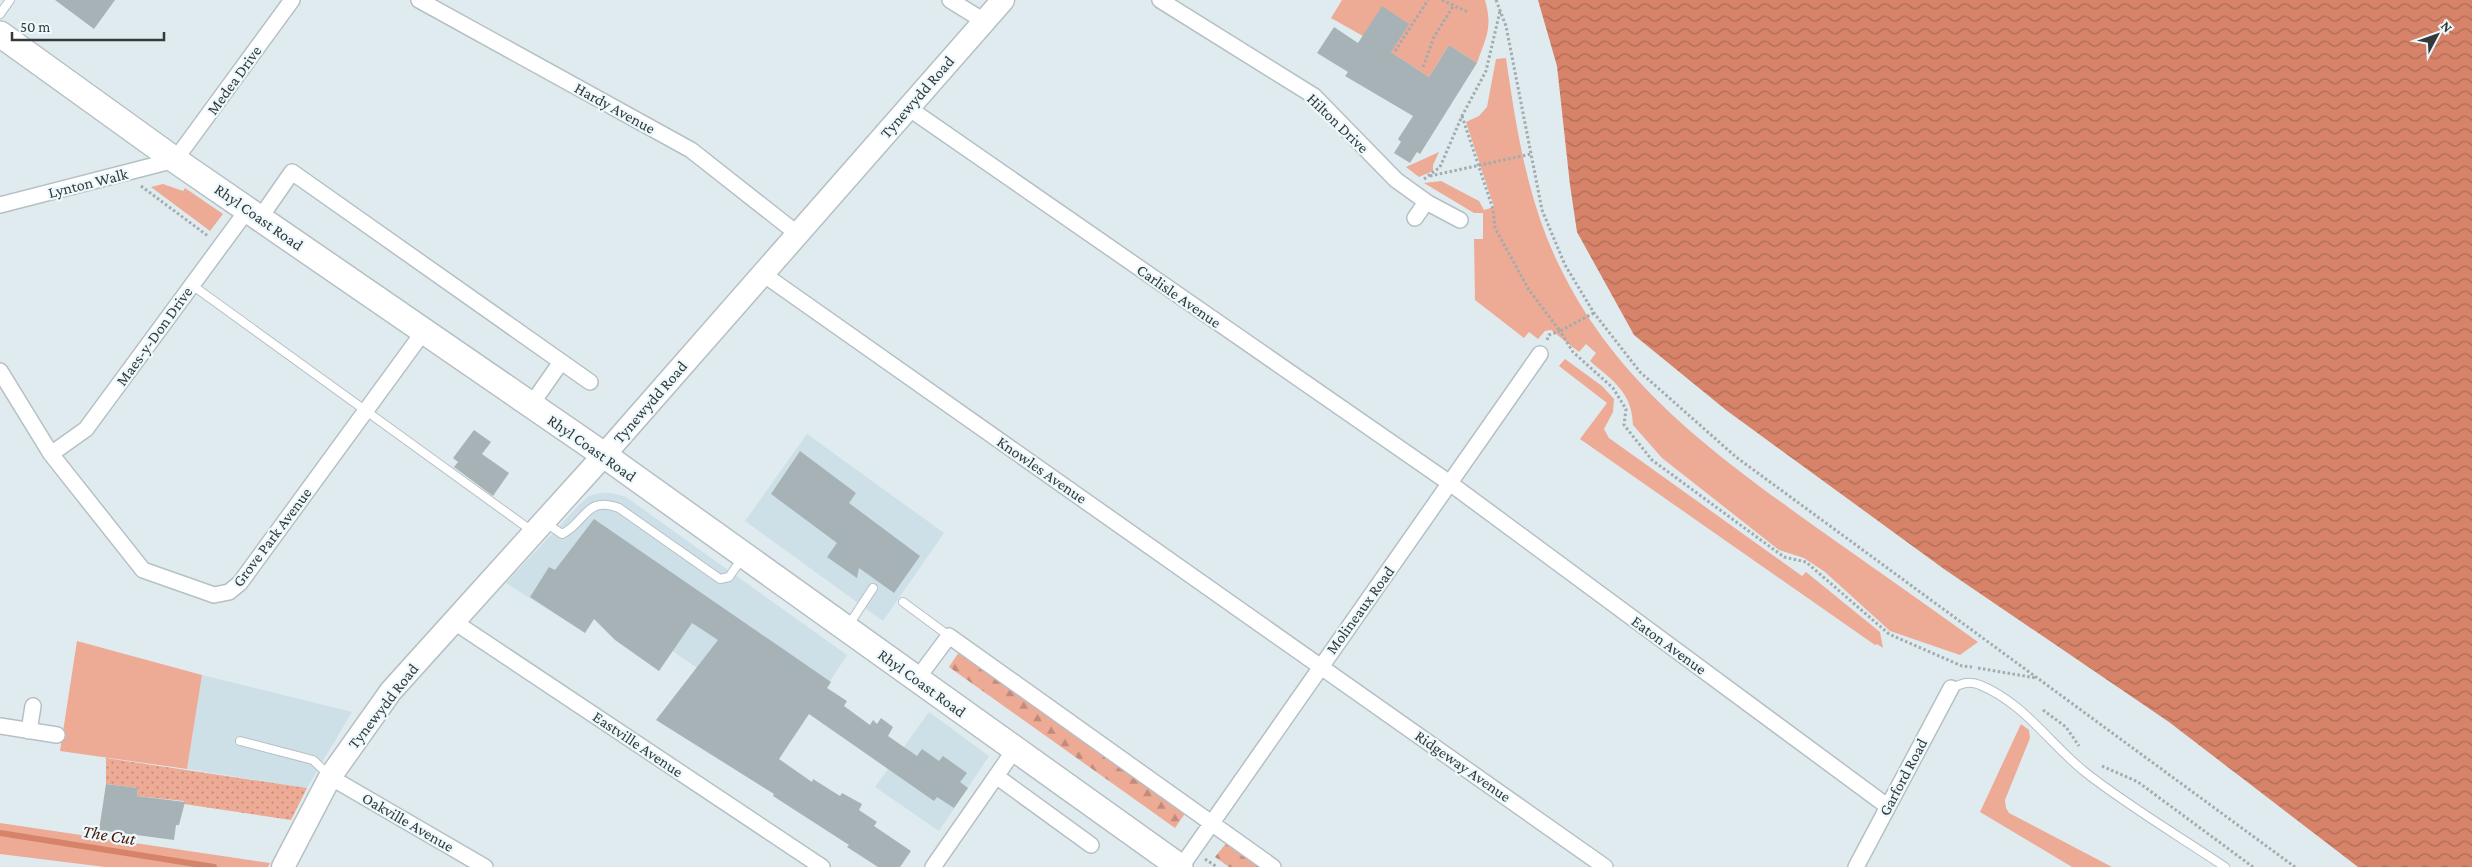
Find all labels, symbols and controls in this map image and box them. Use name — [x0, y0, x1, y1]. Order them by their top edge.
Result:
scale bar — [12, 10, 165, 42]
north arrow — [2412, 10, 2462, 60]
text: N — [2438, 18, 2456, 36]
text: 50 m — [20, 19, 50, 35]
street label: Medea Drive — [203, 42, 265, 118]
street label: Tynewydd Road — [877, 52, 958, 142]
street label: Hardy Avenue — [571, 79, 658, 138]
street label: Hilton Drive — [1304, 90, 1372, 156]
street label: Lynton Walk — [46, 165, 130, 202]
street label: Rhyl Coast Road — [211, 180, 307, 255]
street label: Carlisle Avenue — [1134, 261, 1224, 331]
street label: Maes-y-Don Drive — [113, 283, 196, 389]
street label: Tynewydd Road — [610, 357, 691, 447]
street label: Rhyl Coast Road — [544, 411, 640, 486]
street label: Knowles Avenue — [994, 433, 1090, 507]
street label: Grove Park Avenue — [229, 484, 315, 590]
street label: Molineaux Road — [1323, 562, 1398, 657]
street label: Eaton Avenue — [1628, 612, 1710, 678]
street label: Rhyl Coast Road — [874, 646, 969, 722]
street label: Tynewydd Road — [345, 660, 423, 752]
street label: Eastville Avenue — [590, 708, 686, 780]
street label: Ridgeway Avenue — [1411, 727, 1514, 806]
street label: Garford Road — [1876, 735, 1931, 819]
street label: Oakville Avenue — [359, 789, 457, 855]
water label: The Cut — [81, 821, 138, 849]

